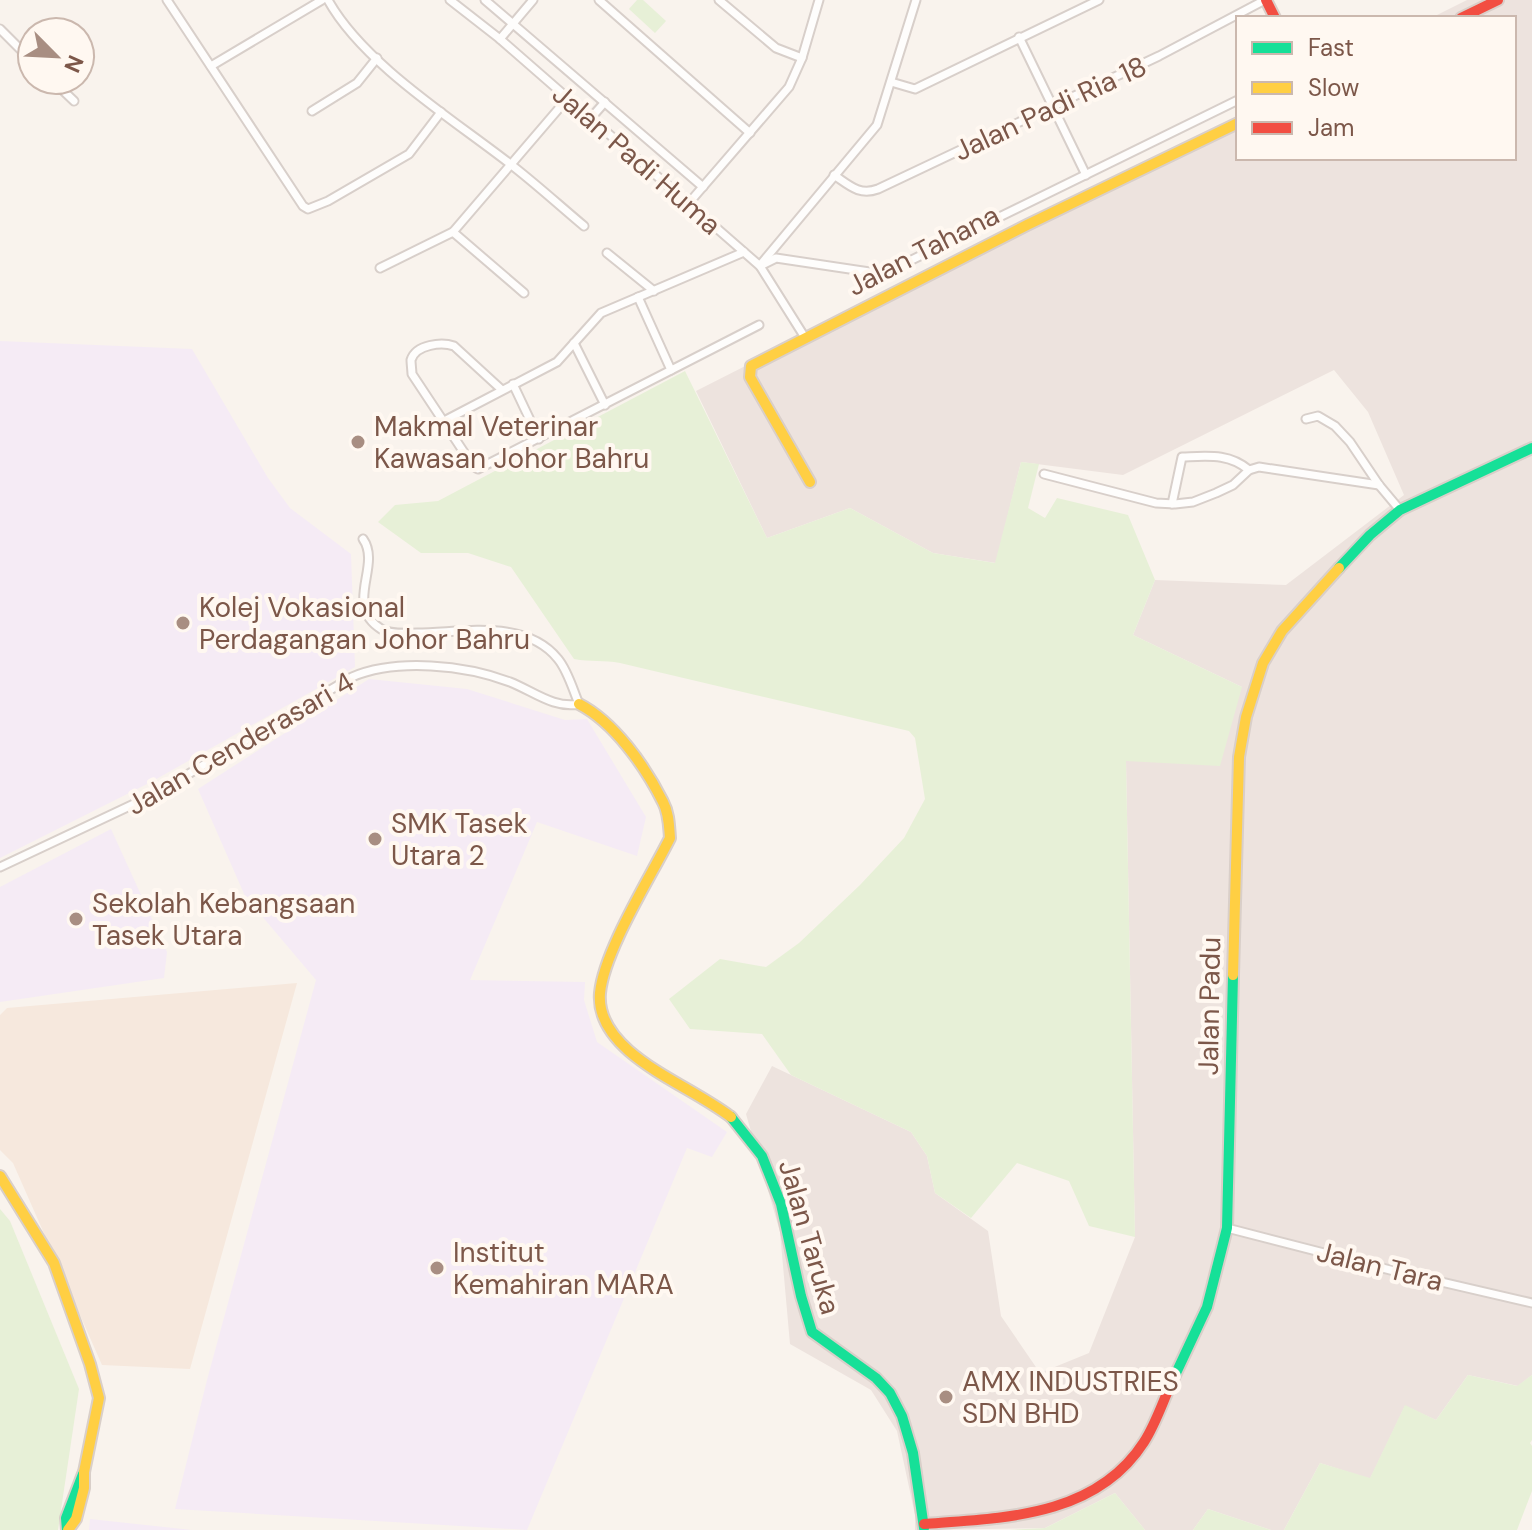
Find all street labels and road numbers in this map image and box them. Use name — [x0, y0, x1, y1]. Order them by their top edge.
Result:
street label: Jalan Padi Ria 18 — [948, 48, 1153, 169]
street label: Jalan Padi Huma — [544, 76, 729, 243]
street label: Jalan Tahana — [841, 196, 1005, 305]
street label: Jalan Cenderasari 4 — [120, 663, 360, 824]
street label: Jalan Padu — [1190, 936, 1229, 1076]
street label: Jalan Taruka — [770, 1156, 849, 1319]
street label: Jalan Tara — [1313, 1233, 1447, 1300]

